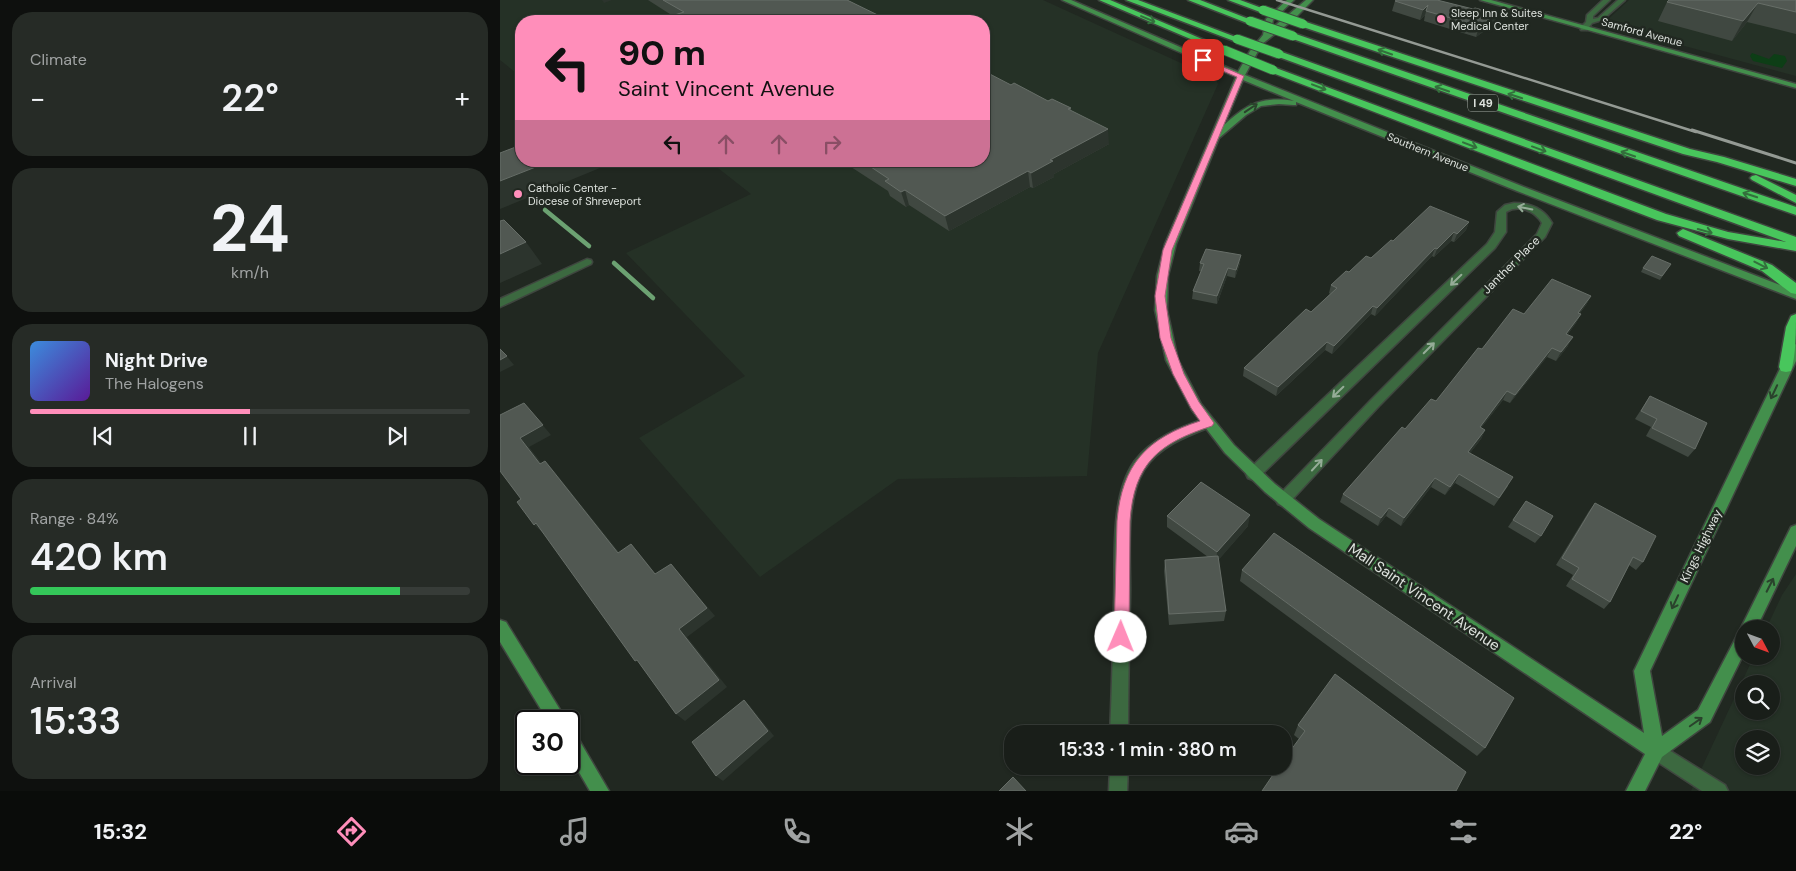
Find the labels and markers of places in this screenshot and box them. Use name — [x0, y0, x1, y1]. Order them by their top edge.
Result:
place label: Sleep Inn & Suites Medical Center — [1451, 6, 1543, 33]
marker: Sleep Inn & Suites Medical Center — [1435, 13, 1447, 25]
pin — [1182, 39, 1224, 81]
place label: Catholic Center - Diocese of Shreveport — [528, 181, 641, 208]
marker: Catholic Center - Diocese of Shreveport — [512, 188, 524, 200]

